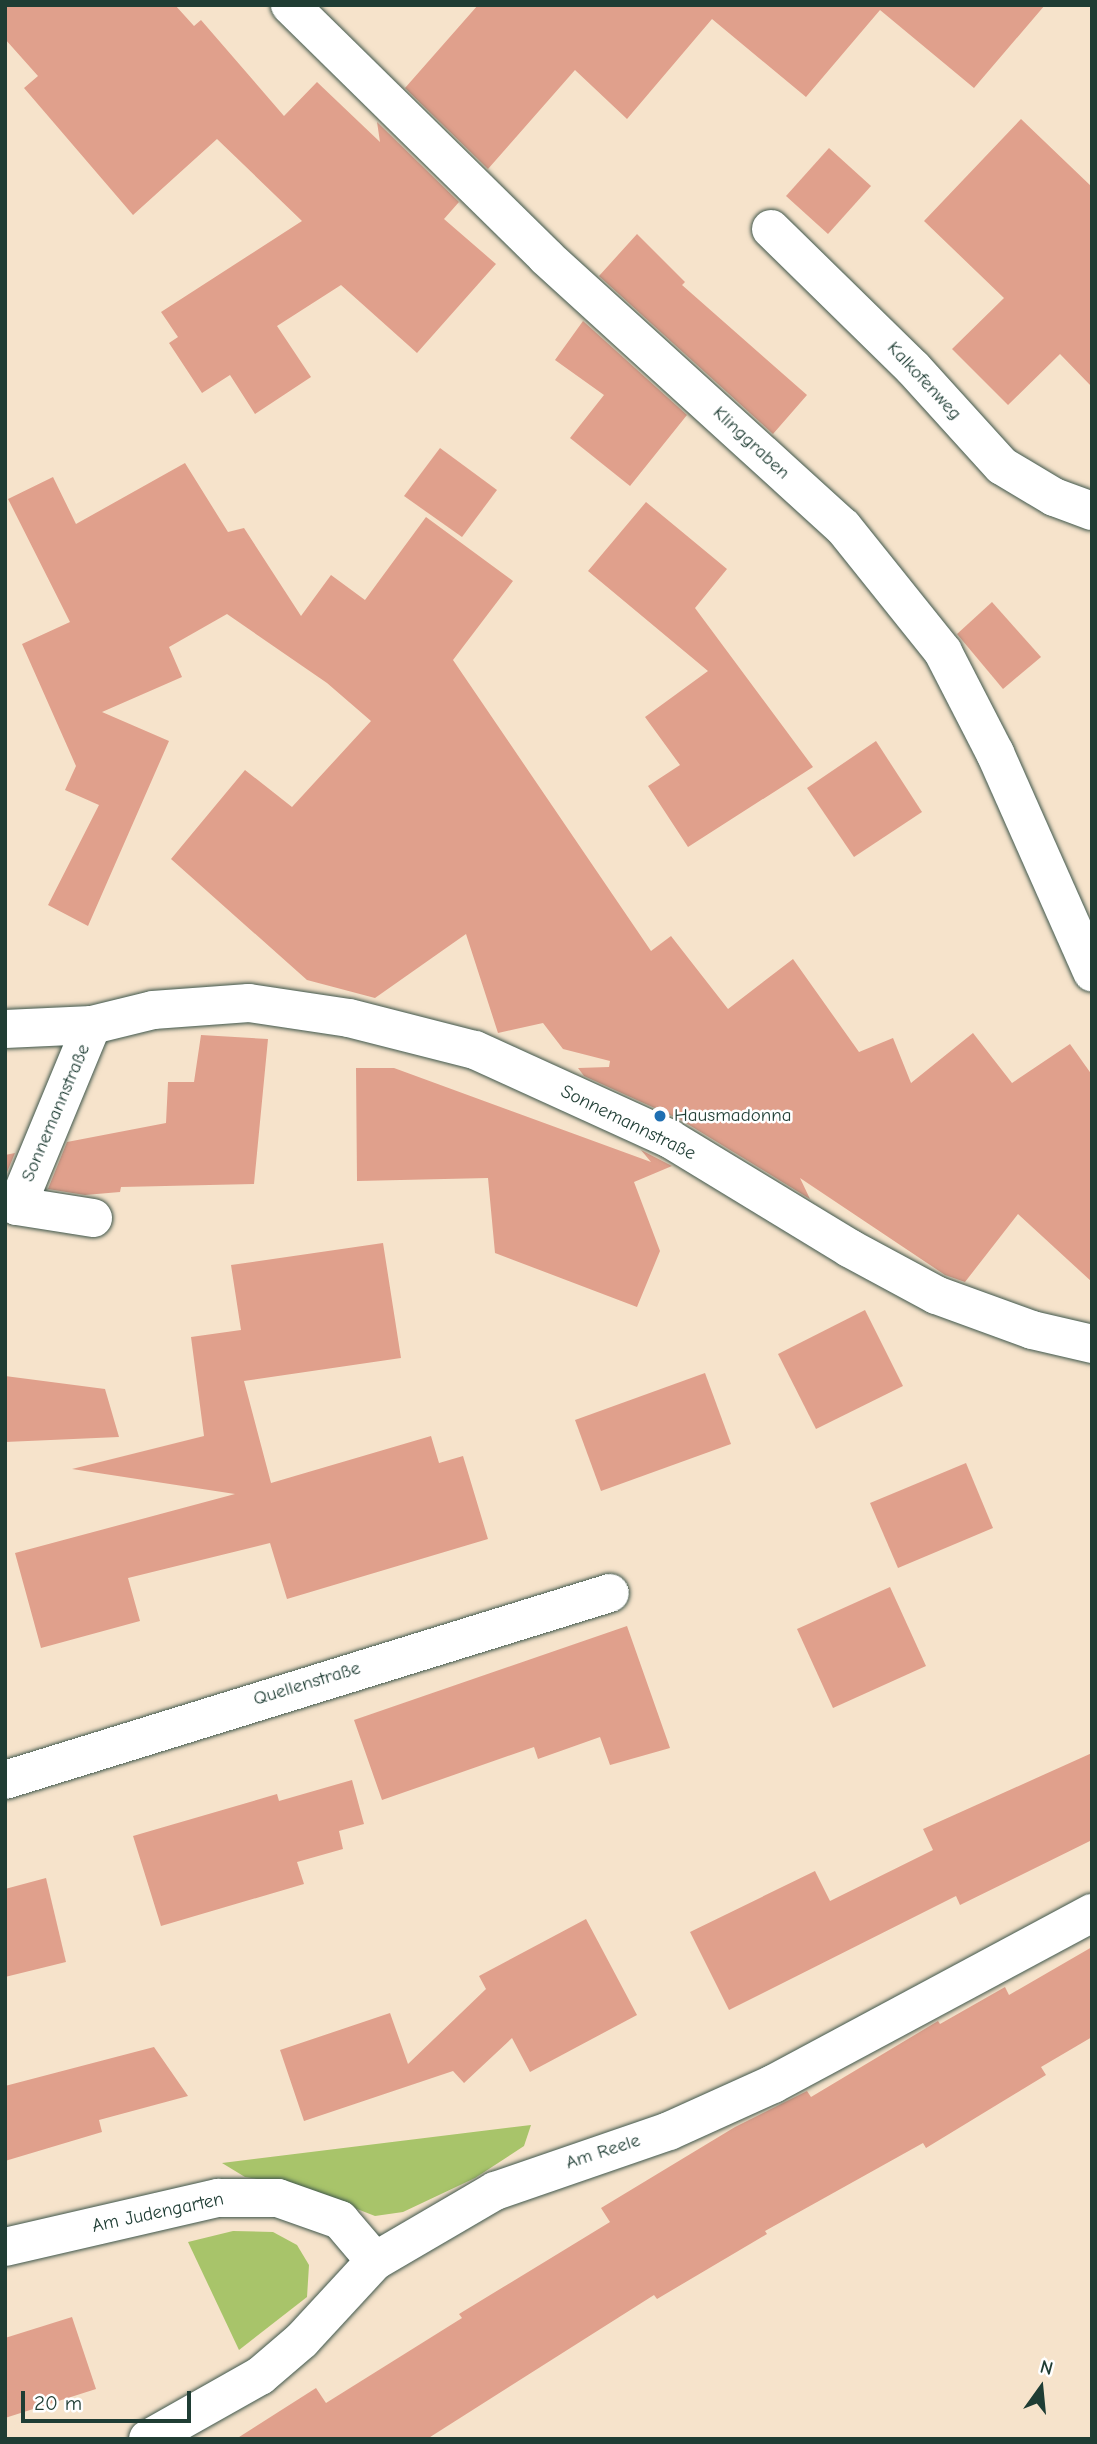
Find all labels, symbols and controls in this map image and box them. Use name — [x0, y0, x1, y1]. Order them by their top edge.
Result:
street label: Kalkofenweg — [882, 337, 966, 425]
street label: Klinggraben — [708, 402, 794, 484]
street label: Sonnemannstraße — [17, 1041, 95, 1185]
street label: Sonnemannstraße — [557, 1080, 699, 1166]
place label: Hausmadonna — [674, 1105, 792, 1127]
marker: Hausmadonna — [652, 1108, 668, 1124]
street label: Quellenstraße — [251, 1657, 363, 1711]
street label: Am Reele — [563, 2129, 643, 2175]
street label: Am Judengarten — [90, 2188, 226, 2238]
north arrow — [1006, 2353, 1076, 2423]
text: N — [1038, 2355, 1055, 2380]
scale bar — [24, 2378, 194, 2422]
text: 20 m — [34, 2391, 82, 2415]

